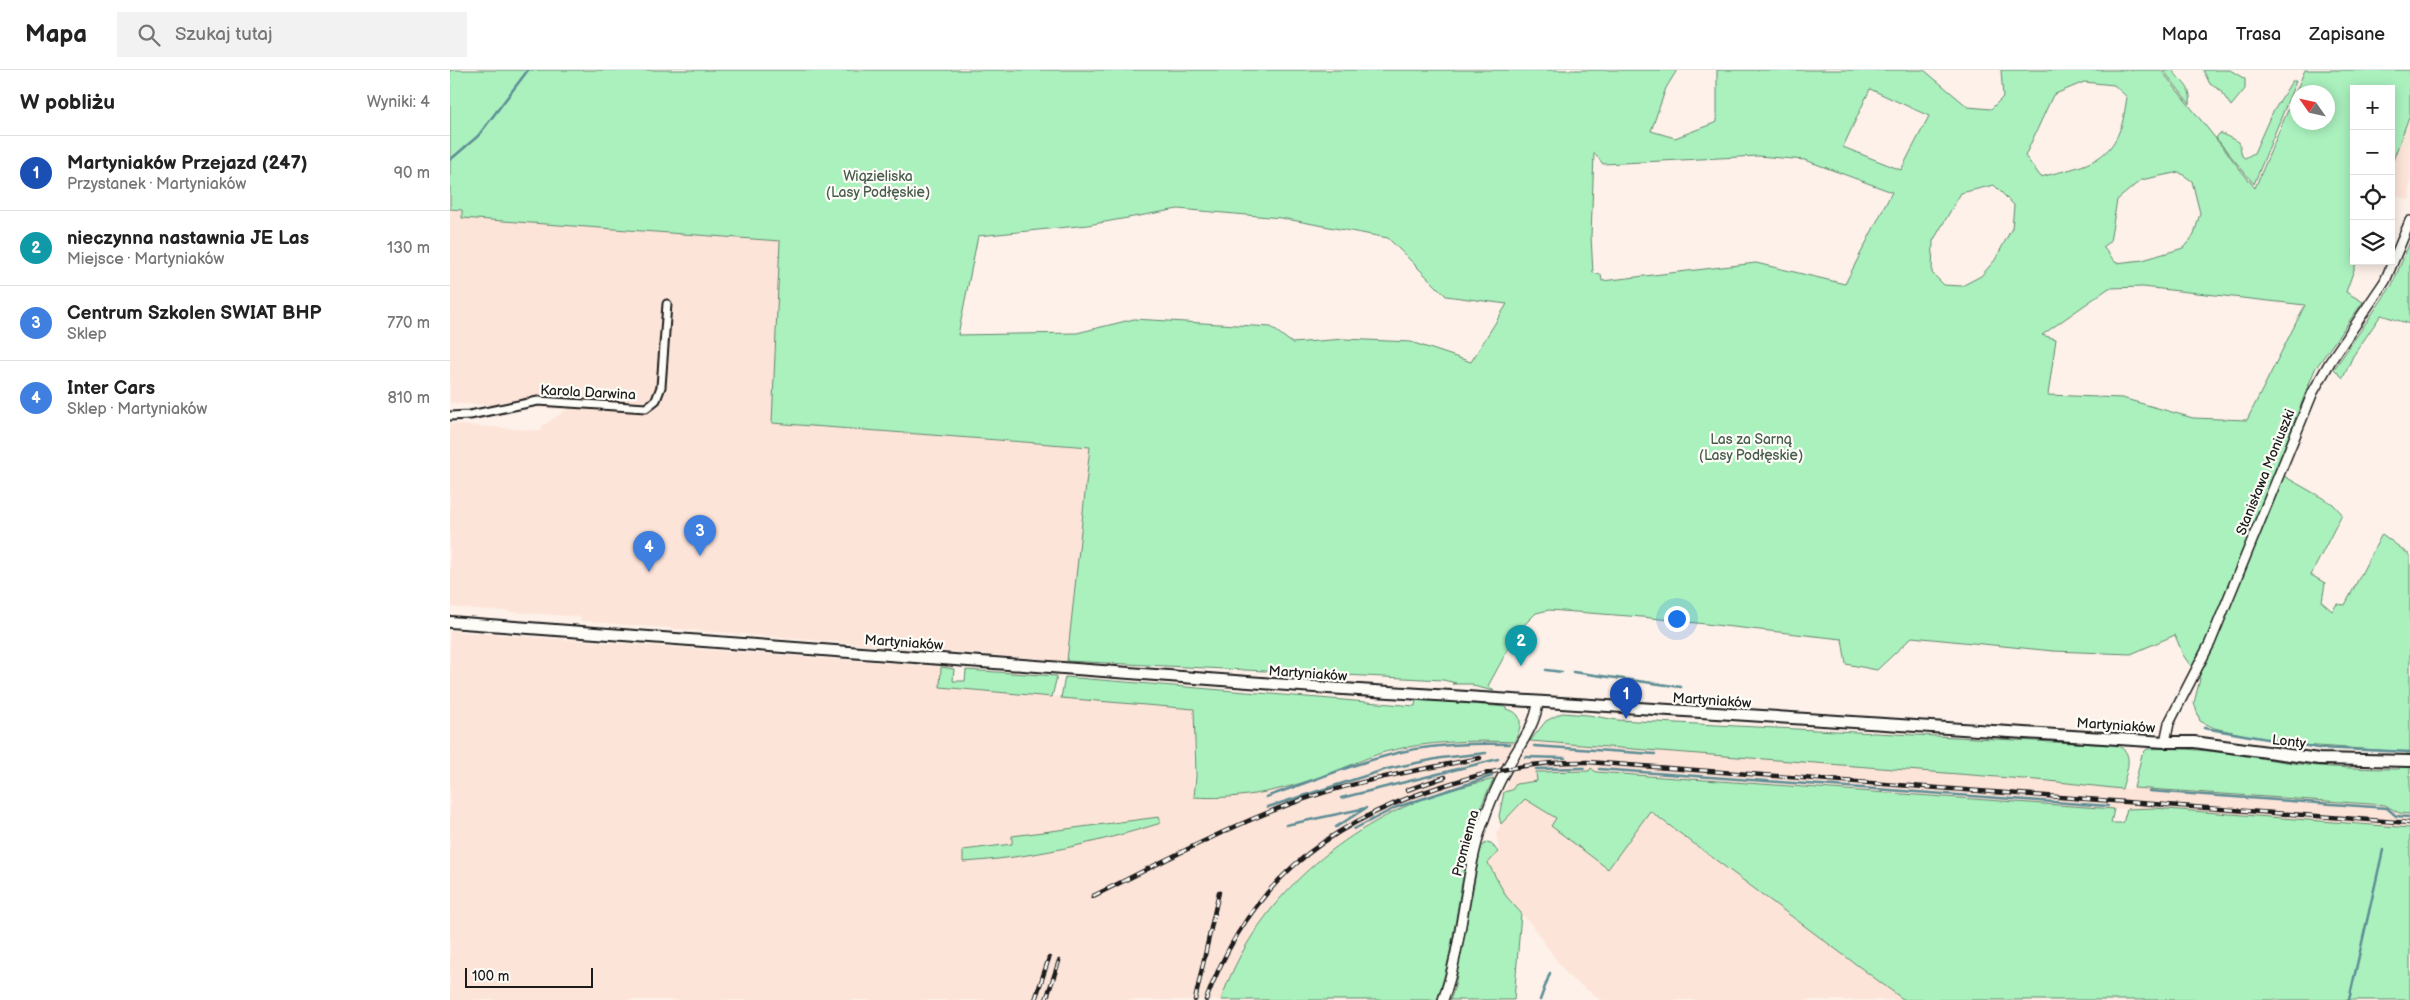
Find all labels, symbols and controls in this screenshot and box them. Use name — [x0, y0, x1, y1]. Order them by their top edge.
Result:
search box — [117, 12, 467, 57]
text: Mapa — [25, 20, 87, 49]
icon: search — [135, 21, 163, 49]
text: Szukaj tutaj — [175, 23, 272, 46]
text: Mapa — [2161, 24, 2208, 45]
text: Trasa — [2236, 24, 2281, 45]
text: Zapisane — [2309, 24, 2385, 45]
north arrow — [2290, 85, 2335, 130]
map controls — [2350, 85, 2395, 265]
button: + — [2350, 85, 2395, 130]
text: W pobliżu — [20, 90, 115, 115]
text: Wyniki: 4 — [367, 93, 430, 112]
button: − — [2350, 130, 2395, 175]
text: Martyniaków Przejazd (247) — [67, 152, 308, 175]
text: 1 — [33, 164, 39, 183]
text: 90 m — [394, 164, 430, 183]
park label: Wiązieliska (Lasy Podłęskie) — [826, 168, 930, 201]
text: Przystanek · Martyniaków — [67, 175, 246, 194]
button: locate — [2350, 175, 2395, 220]
button: layers — [2350, 220, 2395, 265]
text: nieczynna nastawnia JE Las — [67, 227, 309, 250]
text: 2 — [31, 239, 41, 258]
text: 130 m — [387, 239, 430, 258]
text: Miejsce · Martyniaków — [67, 250, 224, 269]
text: Centrum Szkolen SWIAT BHP — [67, 302, 321, 325]
text: 3 — [31, 314, 41, 333]
text: 770 m — [387, 314, 430, 333]
text: Sklep — [67, 325, 107, 344]
text: Inter Cars — [67, 377, 155, 400]
street label: Karola Darwina — [540, 382, 636, 403]
text: 4 — [31, 389, 41, 408]
text: 810 m — [388, 389, 430, 408]
text: Sklep · Martyniaków — [67, 400, 207, 419]
street label: Stanisława Moniuszki — [2232, 407, 2299, 538]
park label: Las za Sarną (Lasy Podłęskie) — [1699, 431, 1803, 464]
pin: 3 — [684, 515, 716, 556]
pin: 4 — [633, 531, 665, 572]
your location — [1664, 606, 1690, 632]
pin: 2 — [1505, 625, 1537, 666]
street label: Martyniaków — [864, 631, 944, 654]
street label: Martyniaków — [1268, 662, 1348, 685]
pin: 1 — [1610, 678, 1642, 719]
street label: Martyniaków — [1672, 689, 1752, 712]
street label: Martyniaków — [2076, 714, 2156, 737]
street label: Lonty — [2271, 731, 2308, 752]
street label: Promienna — [1448, 808, 1483, 878]
scale bar — [465, 965, 592, 988]
text: 100 m — [472, 968, 509, 985]

